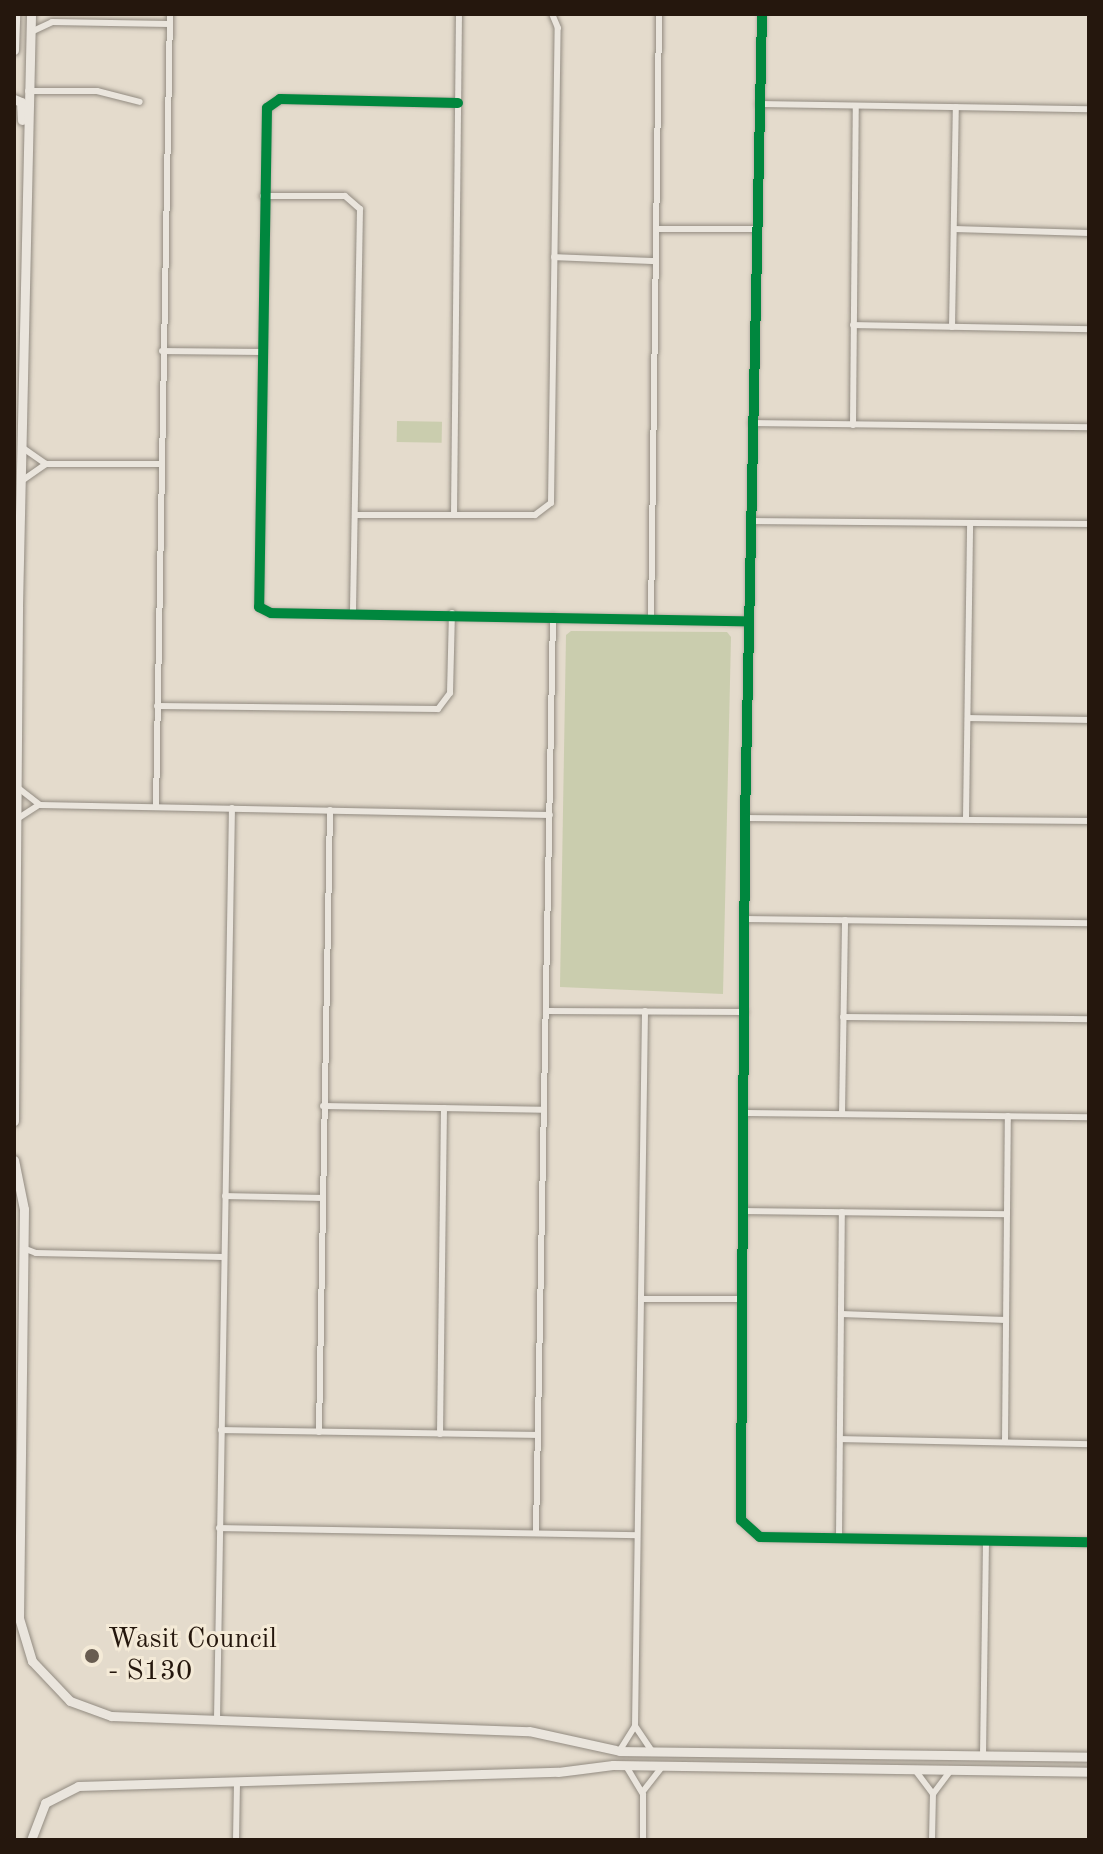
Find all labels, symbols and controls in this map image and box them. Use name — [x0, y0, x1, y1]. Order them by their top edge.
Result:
place label: Wasit Council - S130 — [108, 1623, 277, 1689]
marker: Wasit Council - S130 — [83, 1647, 101, 1665]

